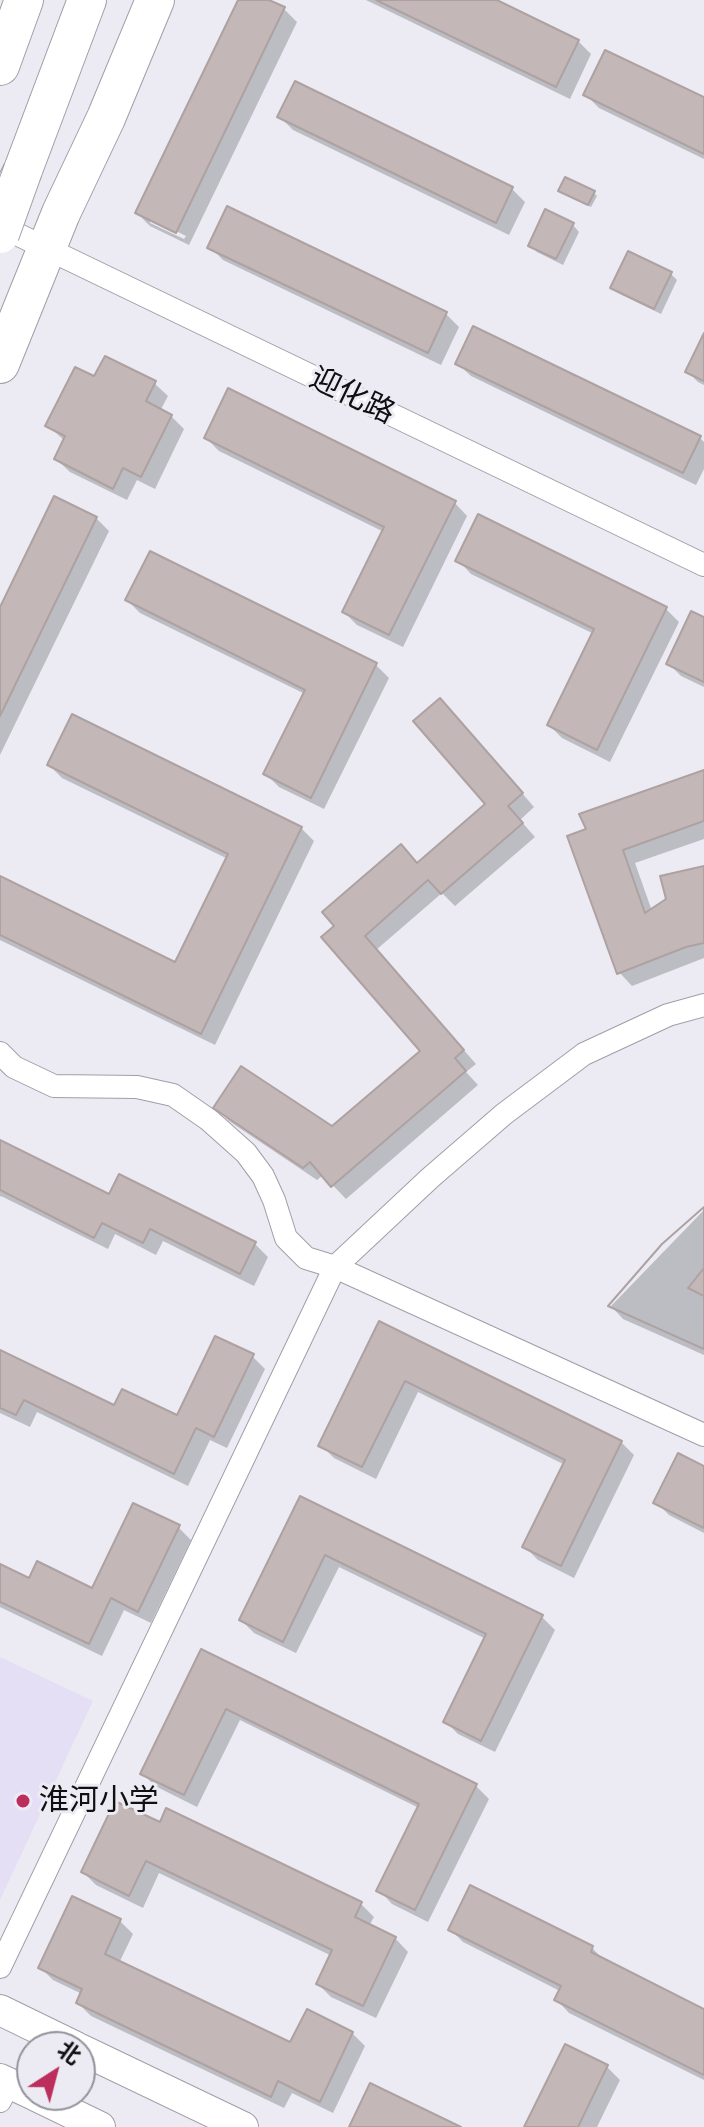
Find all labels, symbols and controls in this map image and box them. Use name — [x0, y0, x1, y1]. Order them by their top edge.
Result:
street label: 迎化路 — [304, 360, 400, 432]
place label: 淮河小学 — [39, 1783, 159, 1819]
marker: 淮河小学 — [14, 1792, 32, 1810]
north arrow — [16, 2031, 96, 2111]
text: 北 — [52, 2035, 86, 2070]

